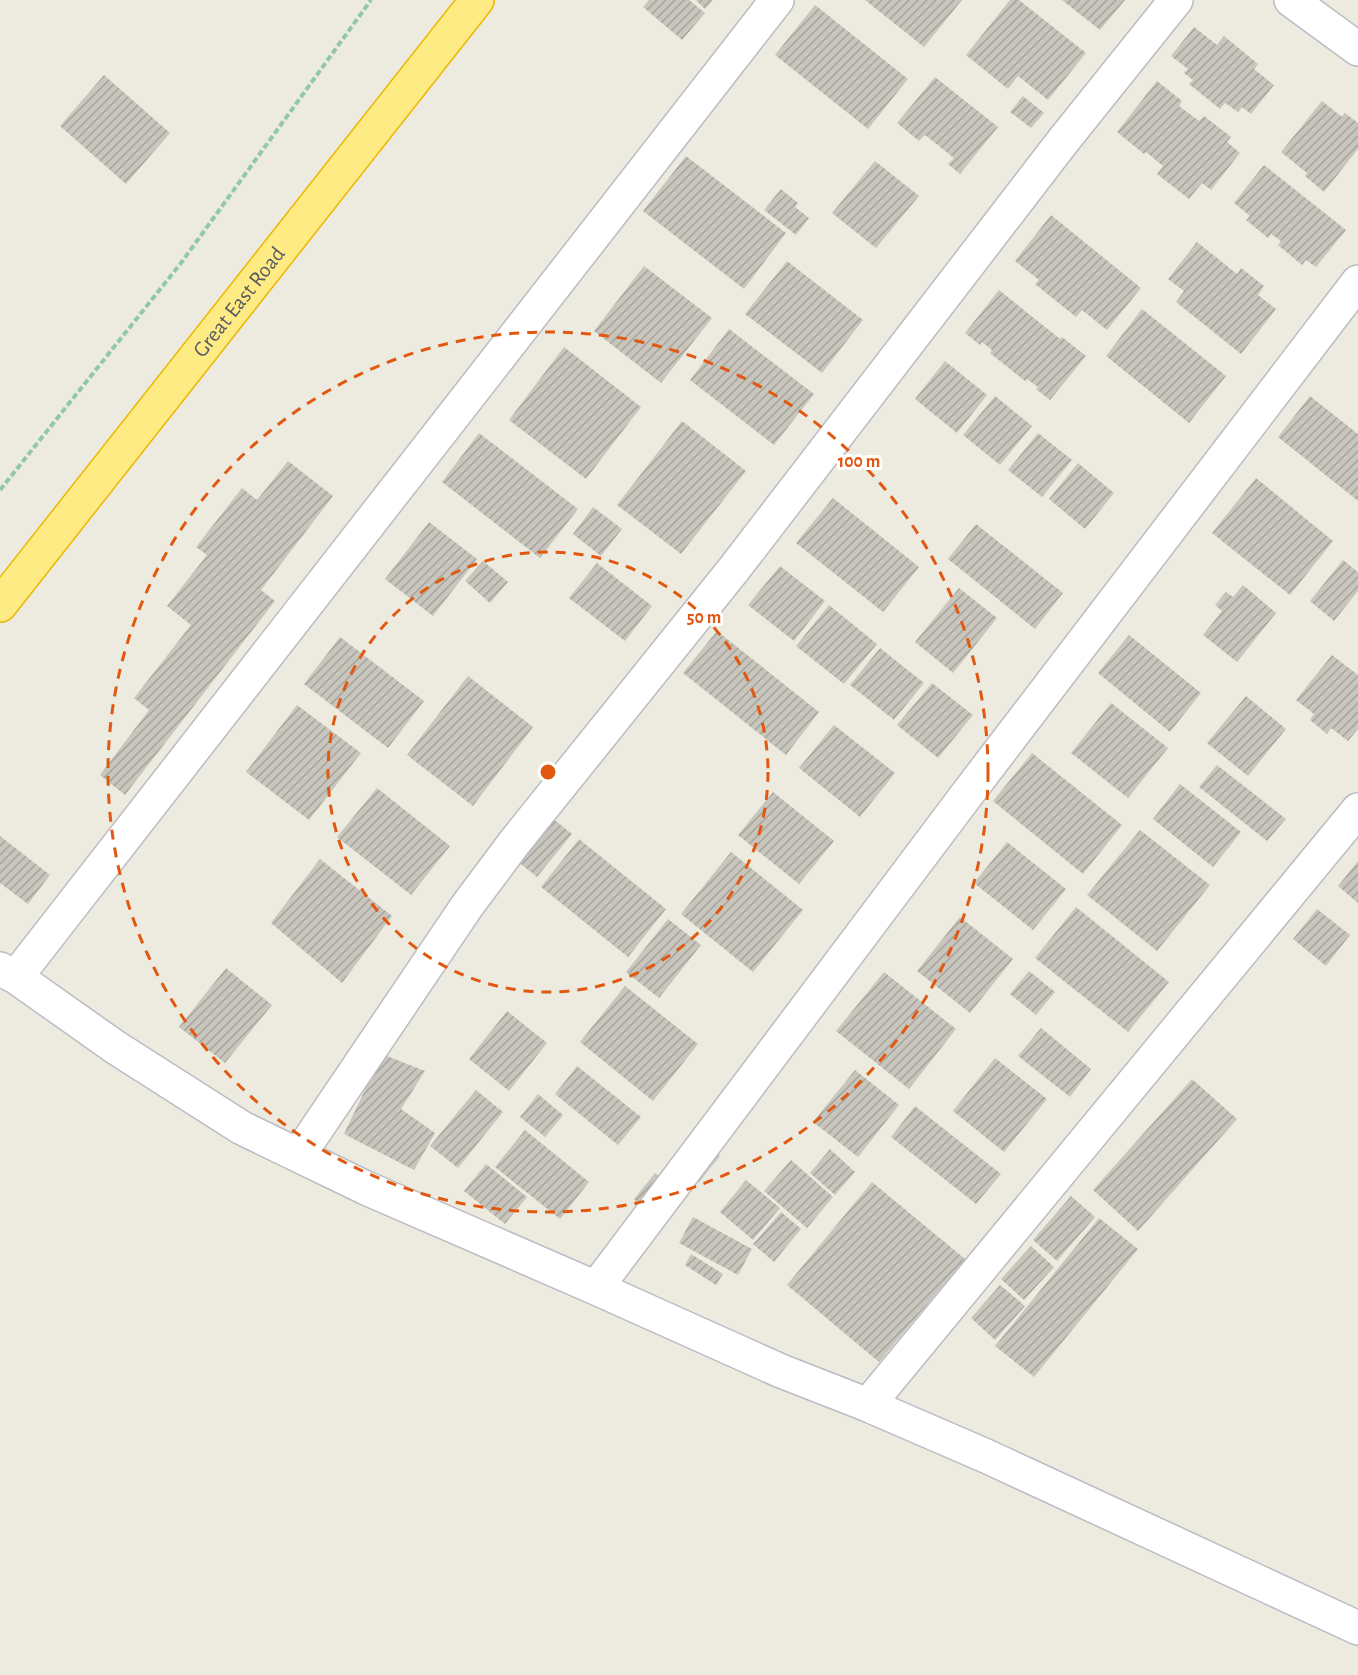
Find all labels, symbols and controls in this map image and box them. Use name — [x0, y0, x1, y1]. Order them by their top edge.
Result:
street label: Great East Road — [189, 243, 289, 361]
text: 100 m — [838, 453, 880, 471]
text: 50 m — [687, 609, 721, 627]
centre of rings — [538, 762, 558, 782]

